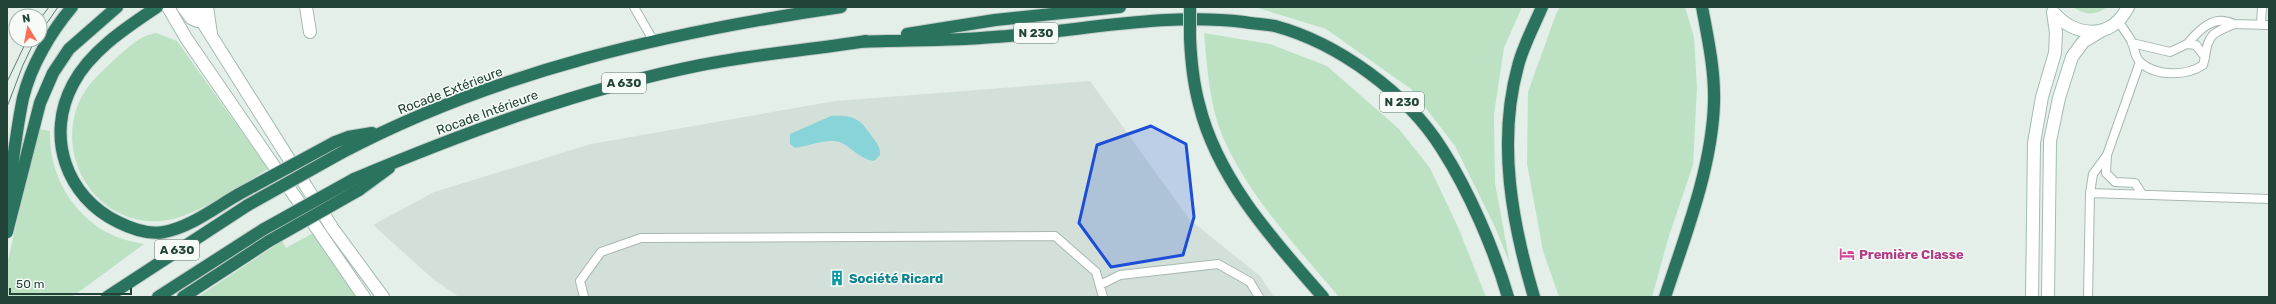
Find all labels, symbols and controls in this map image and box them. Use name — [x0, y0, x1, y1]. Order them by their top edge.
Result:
north arrow — [8, 8, 48, 48]
text: N — [21, 12, 31, 26]
road number: N 230 — [1014, 23, 1058, 43]
street label: Rocade Extérieure — [396, 64, 505, 117]
road number: A 630 — [602, 73, 646, 93]
street label: Rocade Intérieure — [434, 87, 540, 138]
road number: N 230 — [1380, 92, 1424, 112]
road number: A 630 — [155, 240, 199, 260]
hotel icon: Première Classe — [1838, 245, 1856, 263]
place label: Première Classe — [1859, 247, 1964, 262]
building icon: Société Ricard — [828, 269, 846, 287]
scale bar — [10, 270, 131, 296]
place label: Société Ricard — [849, 271, 943, 286]
text: 50 m — [16, 277, 44, 291]

